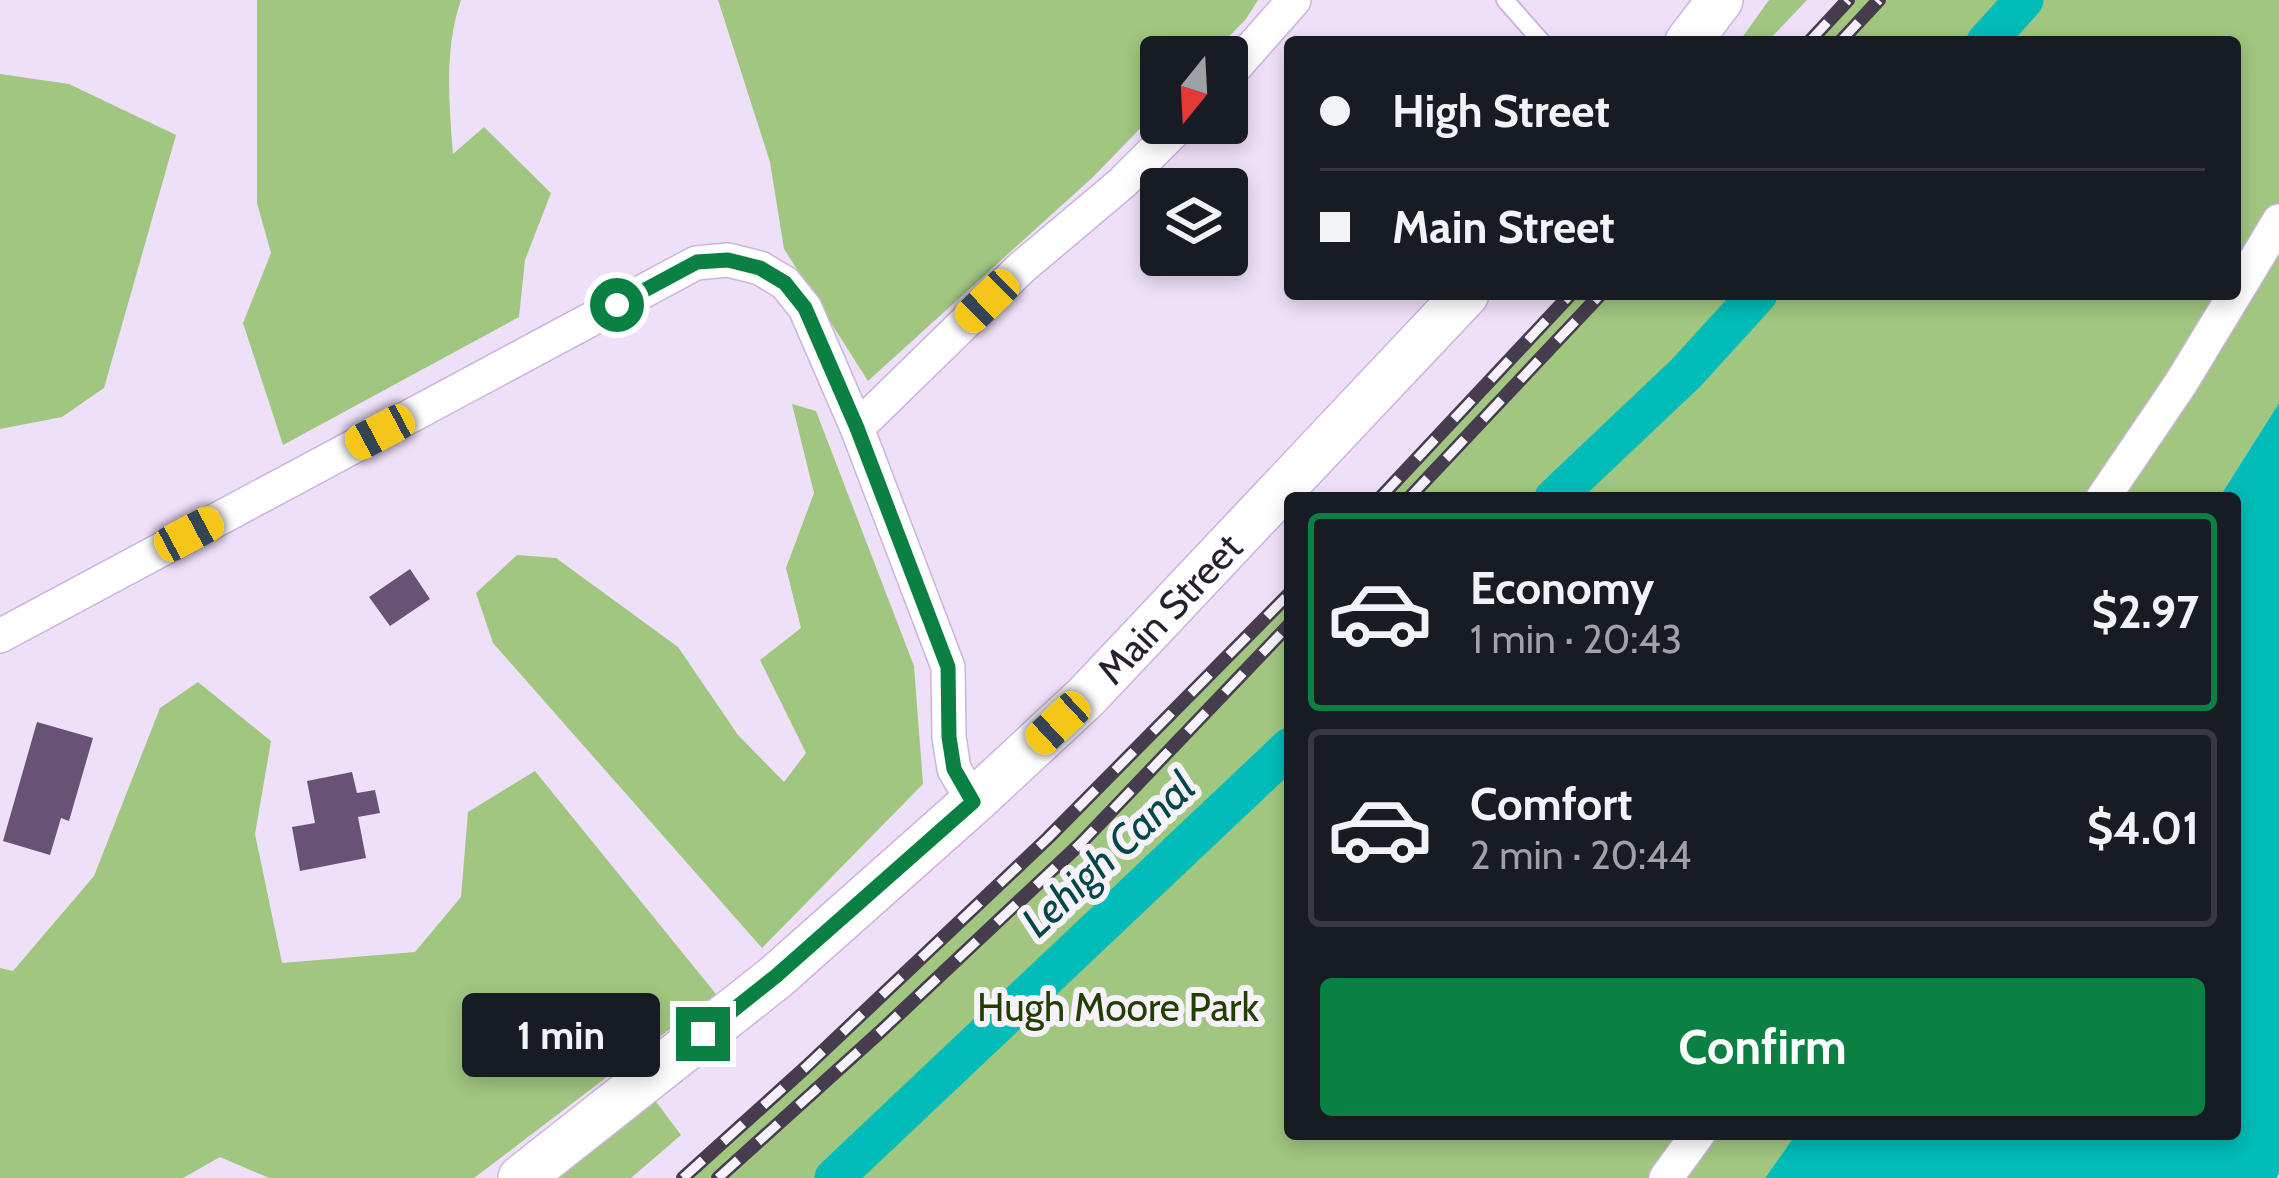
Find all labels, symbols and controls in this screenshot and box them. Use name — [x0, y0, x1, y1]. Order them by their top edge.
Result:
north arrow — [1140, 36, 1248, 144]
map controls — [1140, 36, 1248, 276]
text: High Street — [1392, 84, 1610, 138]
button: layers — [1140, 168, 1248, 276]
text: Main Street — [1392, 200, 1615, 254]
car — [949, 263, 1025, 339]
route start — [590, 278, 644, 332]
car — [340, 399, 420, 465]
car — [149, 501, 229, 567]
street label: Main Street — [1087, 523, 1252, 694]
icon: car — [1326, 558, 1434, 666]
text: Economy — [1470, 561, 1654, 615]
text: $2.97 — [2092, 585, 2199, 639]
text: 1 min · 20:43 — [1470, 615, 1682, 663]
car — [1019, 685, 1097, 761]
water label: Lehigh Canal — [1011, 761, 1206, 947]
icon: car — [1326, 774, 1434, 882]
text: Comfort — [1470, 777, 1633, 831]
text: $4.01 — [2087, 801, 2199, 855]
text: 2 min · 20:44 — [1470, 831, 1691, 879]
button: Confirm — [1320, 978, 2205, 1116]
park label: Hugh Moore Park — [977, 983, 1259, 1031]
callout: 1 min — [463, 992, 661, 1076]
route end — [676, 1007, 730, 1061]
text: 1 min — [517, 1011, 605, 1059]

